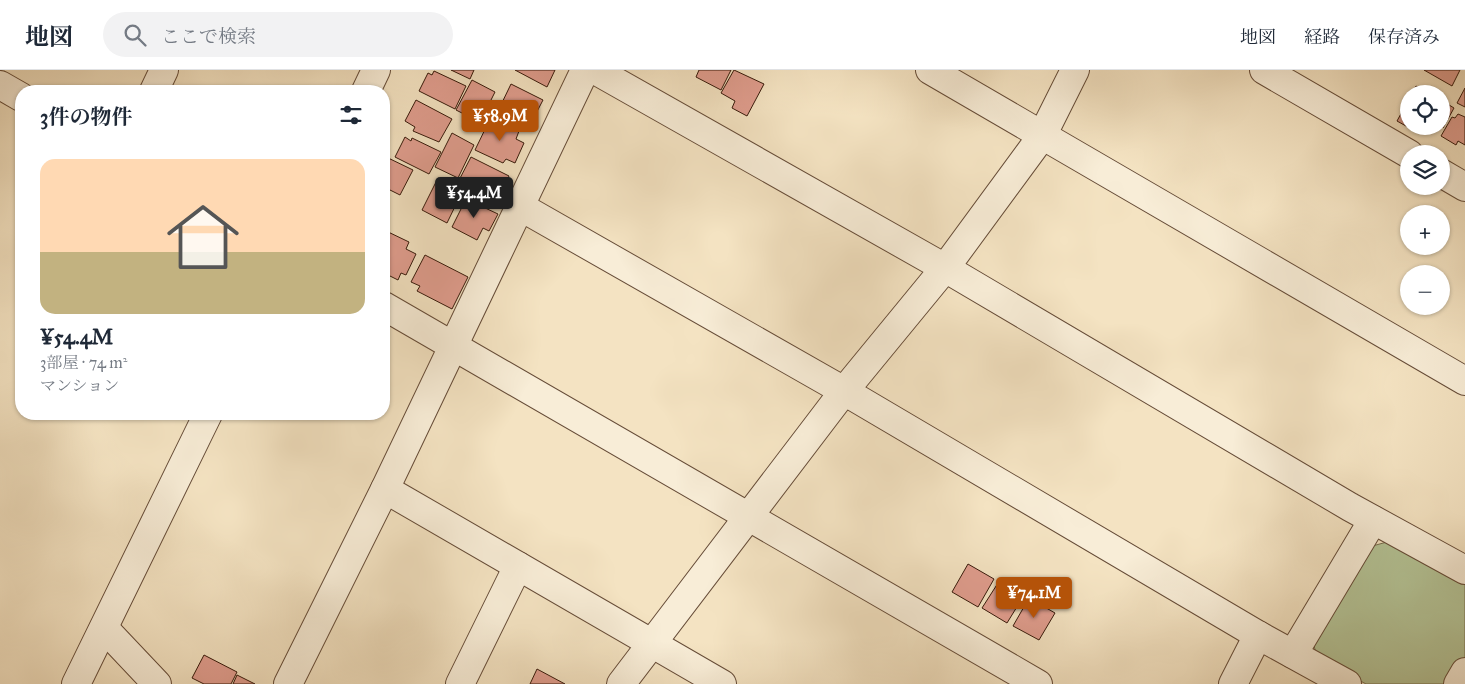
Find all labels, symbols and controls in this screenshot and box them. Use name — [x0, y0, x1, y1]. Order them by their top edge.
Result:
search box — [103, 12, 453, 57]
icon: search — [121, 21, 149, 49]
text: 地図 — [25, 22, 73, 52]
text: ここで検索 — [161, 25, 256, 48]
text: 地図 — [1240, 26, 1276, 48]
text: 経路 — [1304, 26, 1340, 48]
text: 保存済み — [1368, 26, 1440, 48]
map controls — [1400, 85, 1450, 315]
button: locate — [1400, 85, 1450, 135]
pin: ¥58.9M — [459, 100, 541, 142]
icon: filters — [337, 101, 365, 129]
text: 3件の物件 — [40, 104, 132, 130]
text: ¥58.9M — [473, 106, 527, 125]
button: layers — [1400, 145, 1450, 195]
pin: ¥54.4M — [433, 176, 515, 219]
text: ¥54.4M — [446, 183, 502, 202]
icon: home — [158, 192, 248, 282]
button: + — [1400, 205, 1450, 255]
button: − — [1400, 265, 1450, 315]
text: ¥54.4M — [40, 324, 113, 350]
text: 3部屋 · 74 m² — [40, 353, 127, 372]
text: マンション — [40, 376, 119, 395]
pin: ¥74.1M — [993, 576, 1075, 619]
text: ¥74.1M — [1007, 583, 1061, 602]

